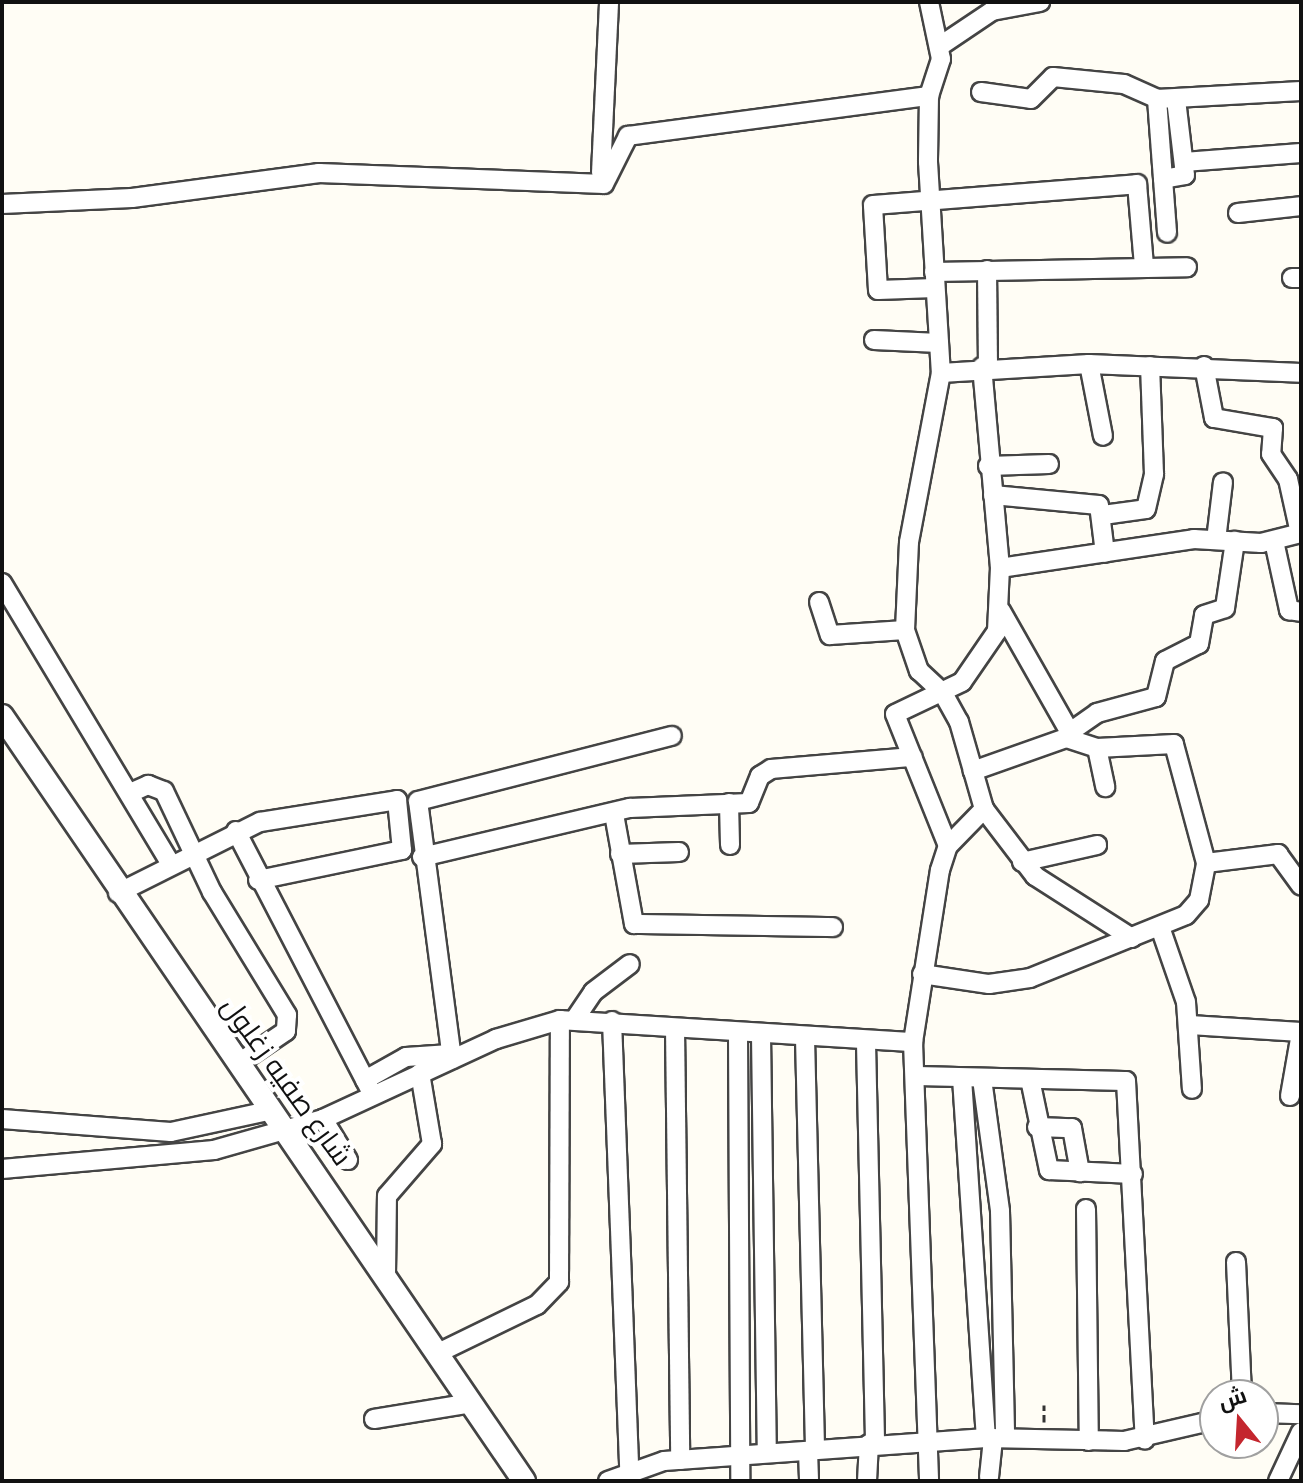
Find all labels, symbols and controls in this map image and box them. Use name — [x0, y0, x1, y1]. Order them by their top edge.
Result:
street label: شارع صفيه زغلول — [215, 990, 359, 1172]
north arrow — [1199, 1379, 1279, 1459]
text: ش — [1214, 1380, 1250, 1416]

